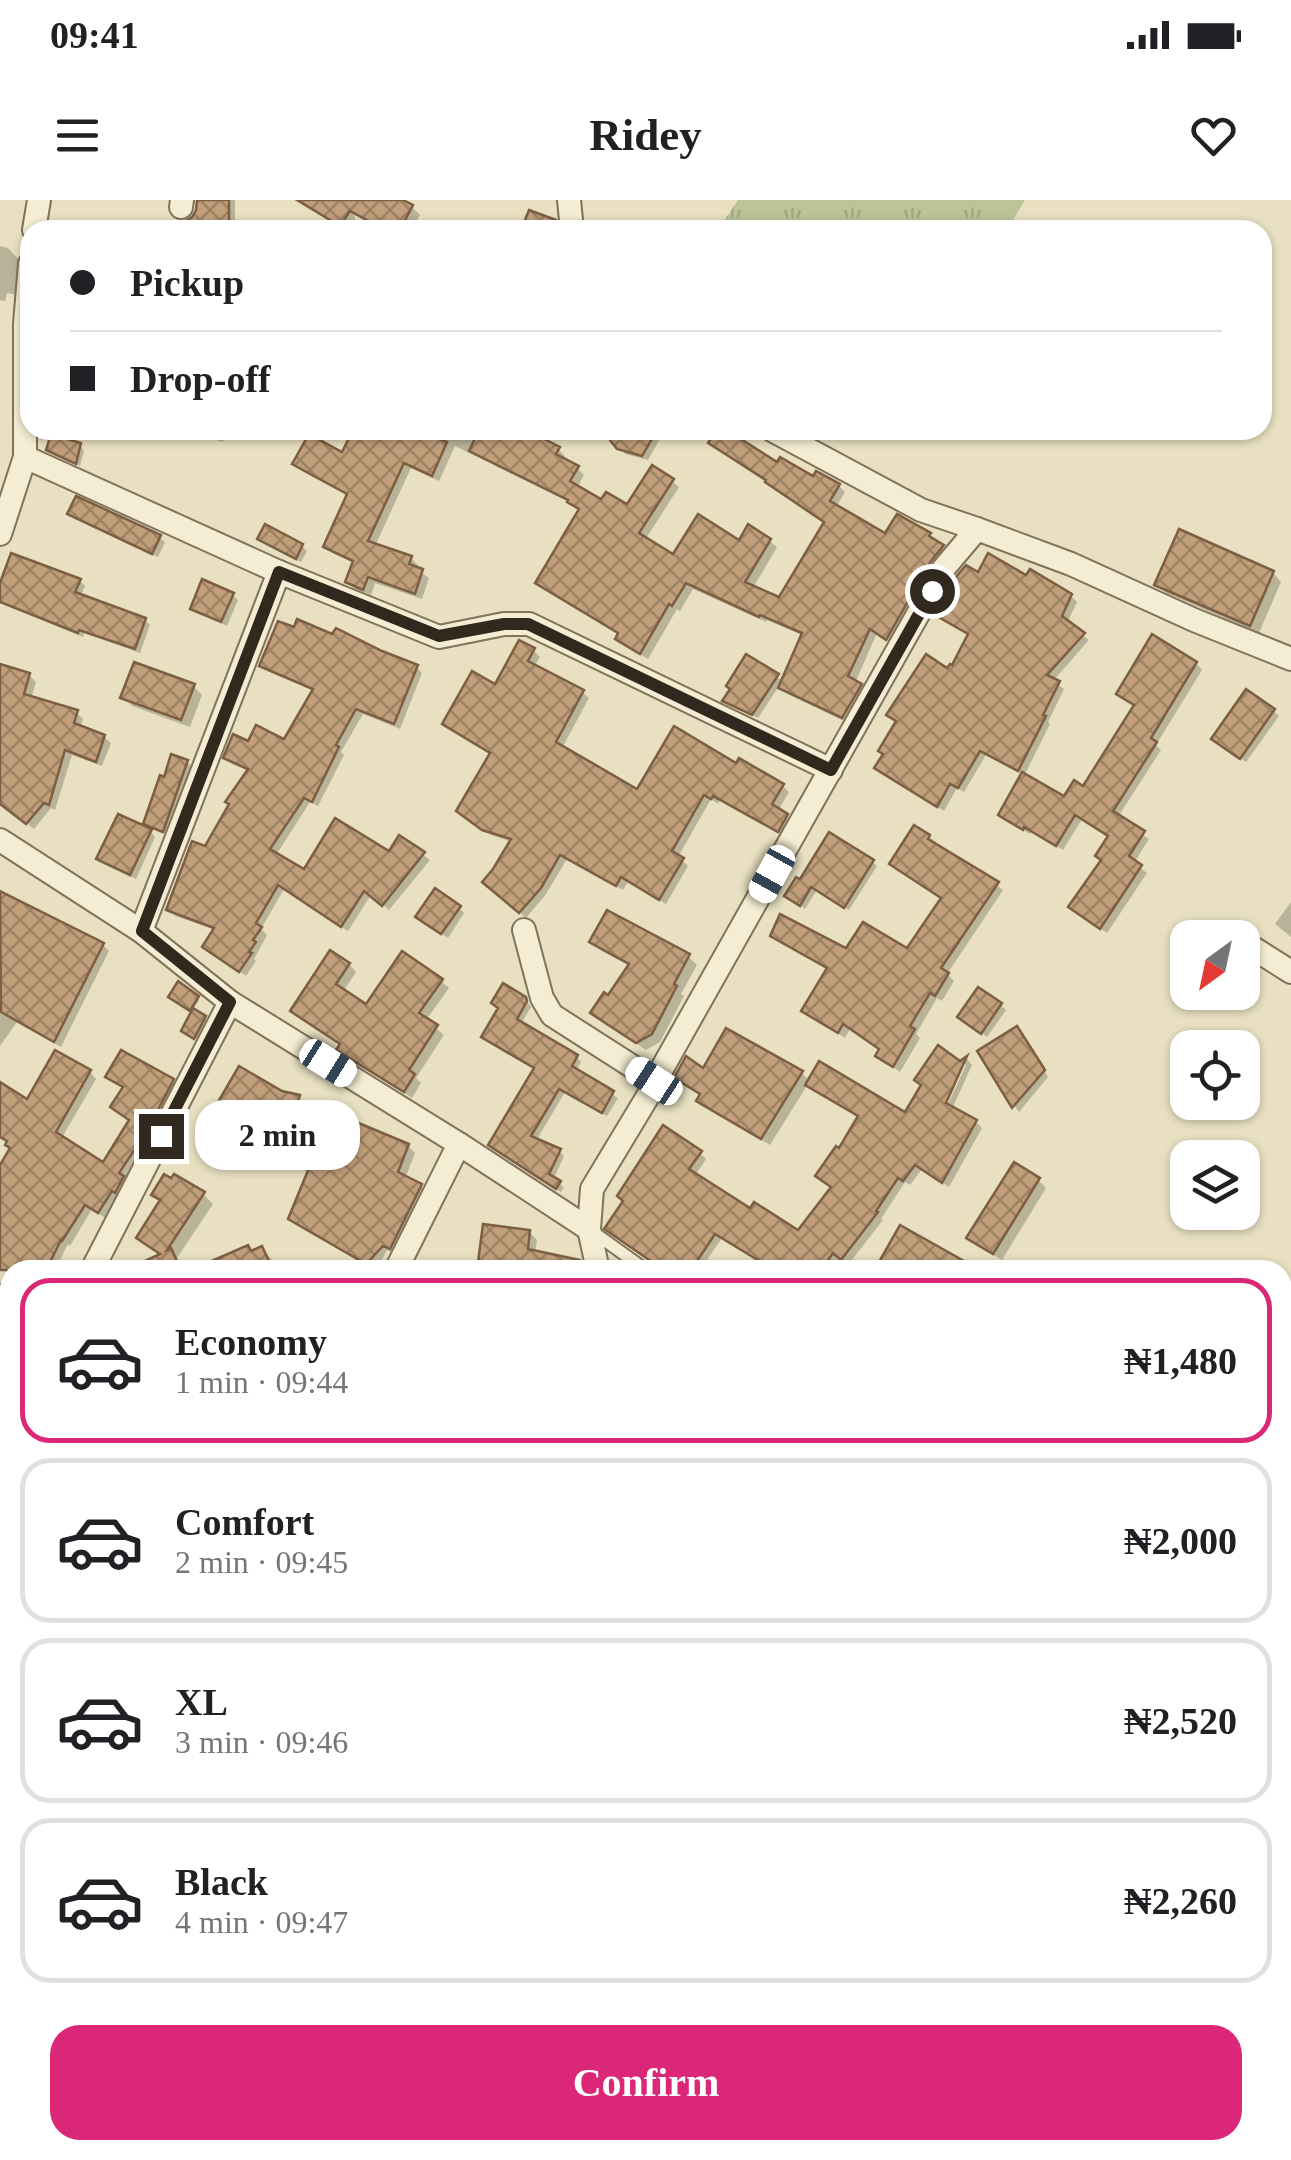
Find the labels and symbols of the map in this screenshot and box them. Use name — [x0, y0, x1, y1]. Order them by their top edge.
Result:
route start — [910, 569, 955, 614]
car — [744, 840, 800, 908]
north arrow — [1170, 920, 1260, 1010]
car — [295, 1034, 361, 1092]
car — [621, 1052, 687, 1110]
callout: 2 min — [196, 1101, 361, 1171]
route end — [139, 1114, 184, 1159]

